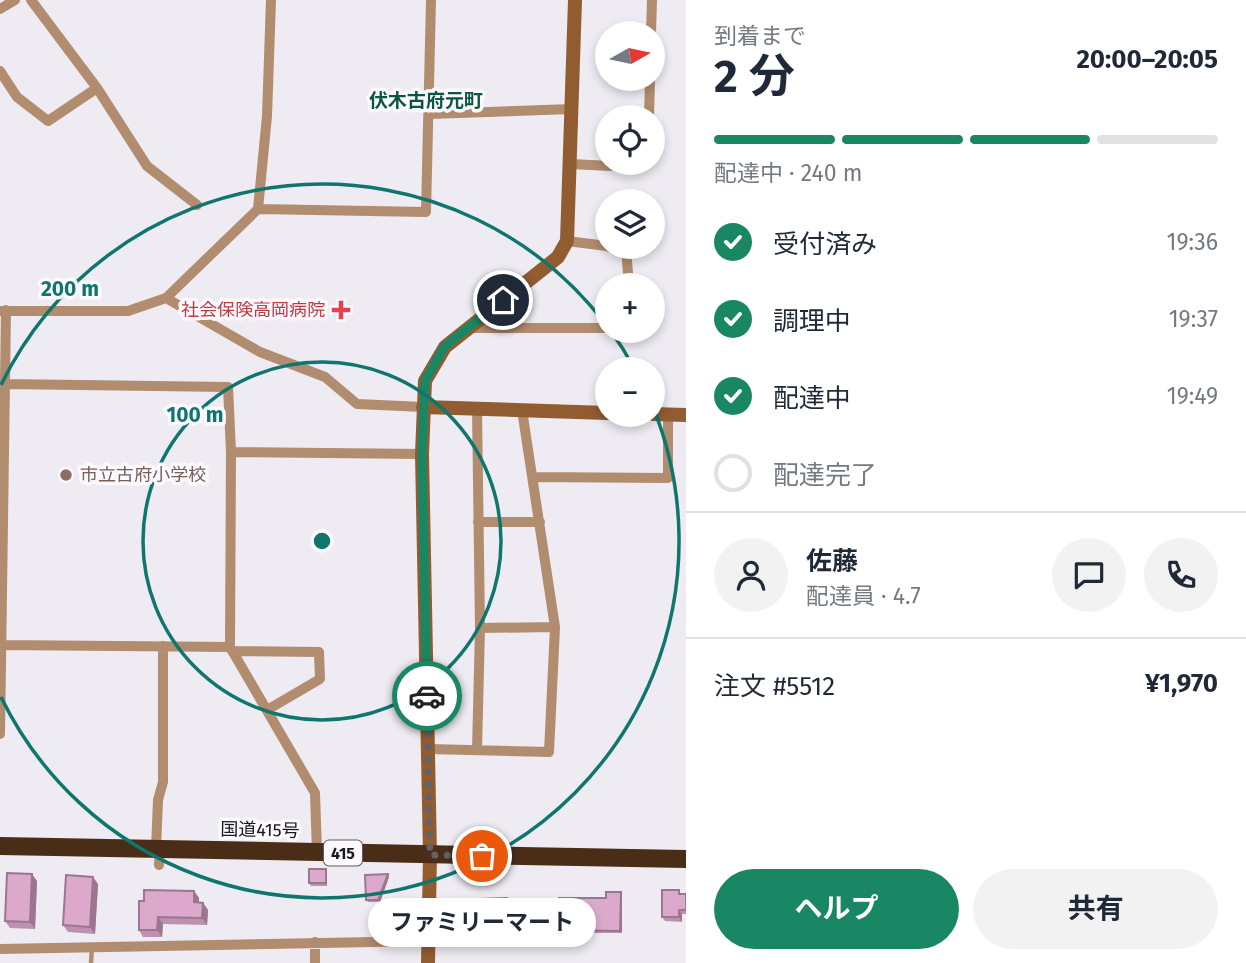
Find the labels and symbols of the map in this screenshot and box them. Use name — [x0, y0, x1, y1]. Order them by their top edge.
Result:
north arrow — [595, 21, 665, 91]
district label: 伏木古府元町 — [369, 89, 483, 112]
pin — [473, 270, 533, 330]
text: 200 m — [41, 276, 99, 302]
place label: 社会保険高岡病院 — [181, 299, 325, 321]
marker: 社会保険高岡病院 — [331, 300, 351, 320]
text: 100 m — [166, 402, 224, 428]
place label: 市立古府小学校 — [80, 464, 206, 486]
marker: 市立古府小学校 — [58, 467, 74, 483]
centre of rings — [310, 529, 334, 553]
courier — [392, 661, 462, 731]
street label: 国道415号 — [220, 818, 300, 842]
pin — [452, 826, 512, 886]
road number: 415 — [324, 840, 362, 866]
callout: ファミリーマート — [368, 898, 596, 947]

